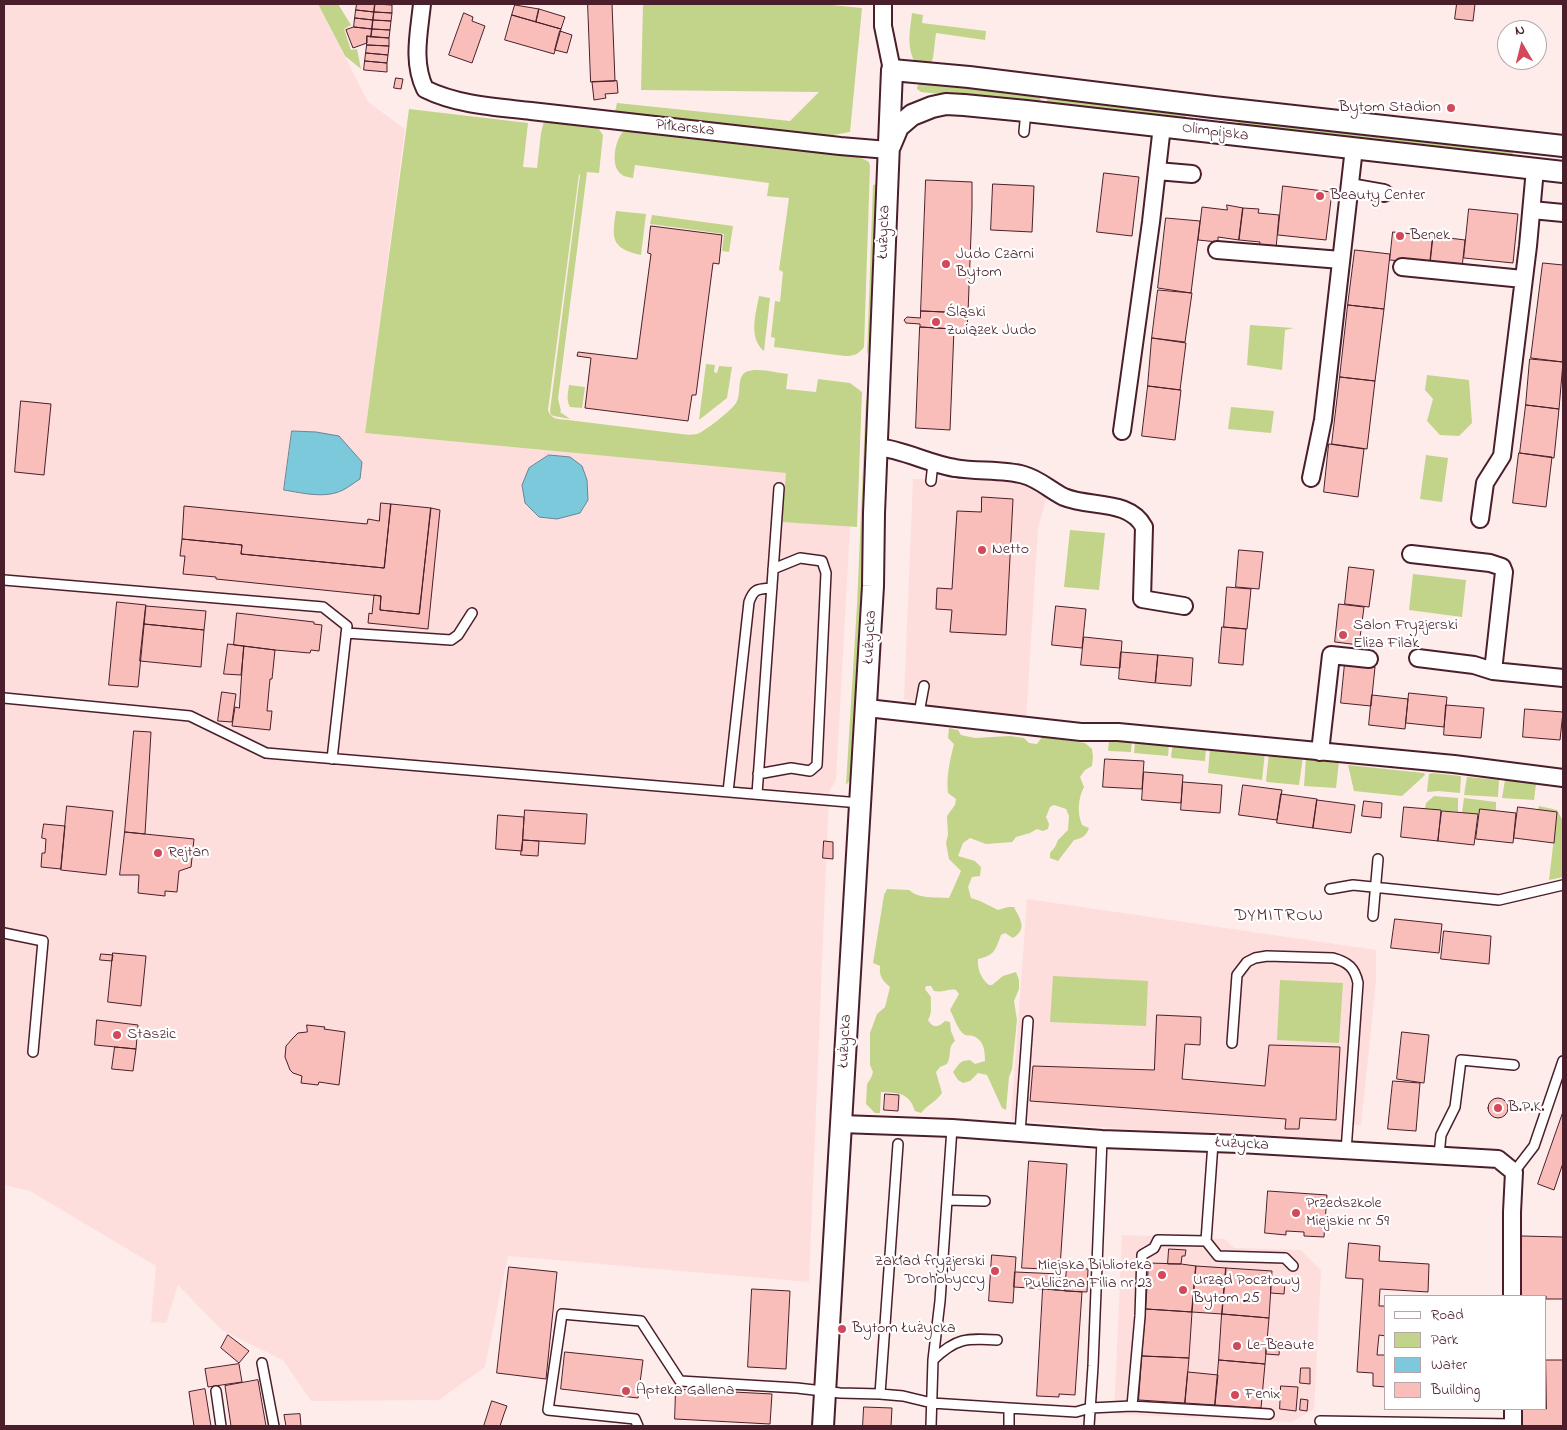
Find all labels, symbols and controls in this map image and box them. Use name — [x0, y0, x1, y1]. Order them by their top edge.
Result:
north arrow — [1497, 20, 1547, 70]
text: N — [1514, 20, 1526, 42]
place label: Bytom Stadion — [1339, 98, 1441, 118]
marker: Bytom Stadion — [1445, 102, 1457, 114]
street label: Piłkarska — [655, 116, 715, 142]
street label: Olimpijska — [1181, 119, 1249, 147]
place label: Beauty Center — [1330, 186, 1425, 206]
marker: Beauty Center — [1314, 190, 1326, 202]
street label: Łużycka — [874, 205, 896, 259]
place label: Benek — [1410, 226, 1450, 246]
marker: Benek — [1394, 230, 1406, 242]
place label: Judo Czarni Bytom — [956, 245, 1034, 283]
marker: Judo Czarni Bytom — [940, 258, 952, 270]
place label: Śląski Związek Judo — [946, 303, 1036, 341]
marker: Śląski Związek Judo — [930, 316, 942, 328]
place label: Netto — [992, 540, 1029, 560]
marker: Netto — [976, 544, 988, 556]
street label: Łużycka — [860, 610, 882, 664]
place label: Salon Fryzjerski Eliza Filak — [1353, 616, 1458, 654]
marker: Salon Fryzjerski Eliza Filak — [1337, 629, 1349, 641]
place label: Rejtan — [168, 843, 209, 863]
marker: Rejtan — [152, 847, 164, 859]
district label: DYMITROW — [1233, 906, 1325, 928]
street label: Łużycka — [835, 1014, 857, 1068]
place label: Staszic — [127, 1025, 176, 1045]
marker: Staszic — [111, 1029, 123, 1041]
place label: B.P.K. — [1508, 1098, 1545, 1118]
marker: B.P.K. — [1492, 1102, 1504, 1114]
street label: Łużycka — [1215, 1134, 1269, 1156]
place label: Przedszkole Miejskie nr 59 — [1306, 1194, 1389, 1232]
marker: Przedszkole Miejskie nr 59 — [1290, 1207, 1302, 1219]
place label: Zakład fryzjerski Drohobyccy — [874, 1252, 985, 1290]
place label: Miejska Biblioteka Publiczna Filia nr 23 — [1024, 1256, 1152, 1294]
marker: Zakład fryzjerski Drohobyccy — [989, 1265, 1001, 1277]
marker: Miejska Biblioteka Publiczna Filia nr 23 — [1156, 1269, 1168, 1281]
place label: Urząd Pocztowy Bytom 25 — [1193, 1271, 1300, 1309]
marker: Urząd Pocztowy Bytom 25 — [1177, 1284, 1189, 1296]
legend — [1384, 1295, 1547, 1410]
text: Road — [1431, 1304, 1464, 1326]
place label: Bytom Łużycka — [852, 1319, 956, 1339]
marker: Bytom Łużycka — [836, 1323, 848, 1335]
text: Park — [1431, 1329, 1458, 1351]
place label: Le-Beaute — [1247, 1336, 1314, 1356]
marker: Le-Beaute — [1231, 1340, 1243, 1352]
text: Water — [1431, 1354, 1467, 1376]
text: Building — [1431, 1379, 1480, 1401]
place label: Apteka Gallena — [636, 1381, 734, 1401]
marker: Apteka Gallena — [620, 1385, 632, 1397]
place label: Fenix — [1245, 1385, 1280, 1405]
marker: Fenix — [1229, 1389, 1241, 1401]

